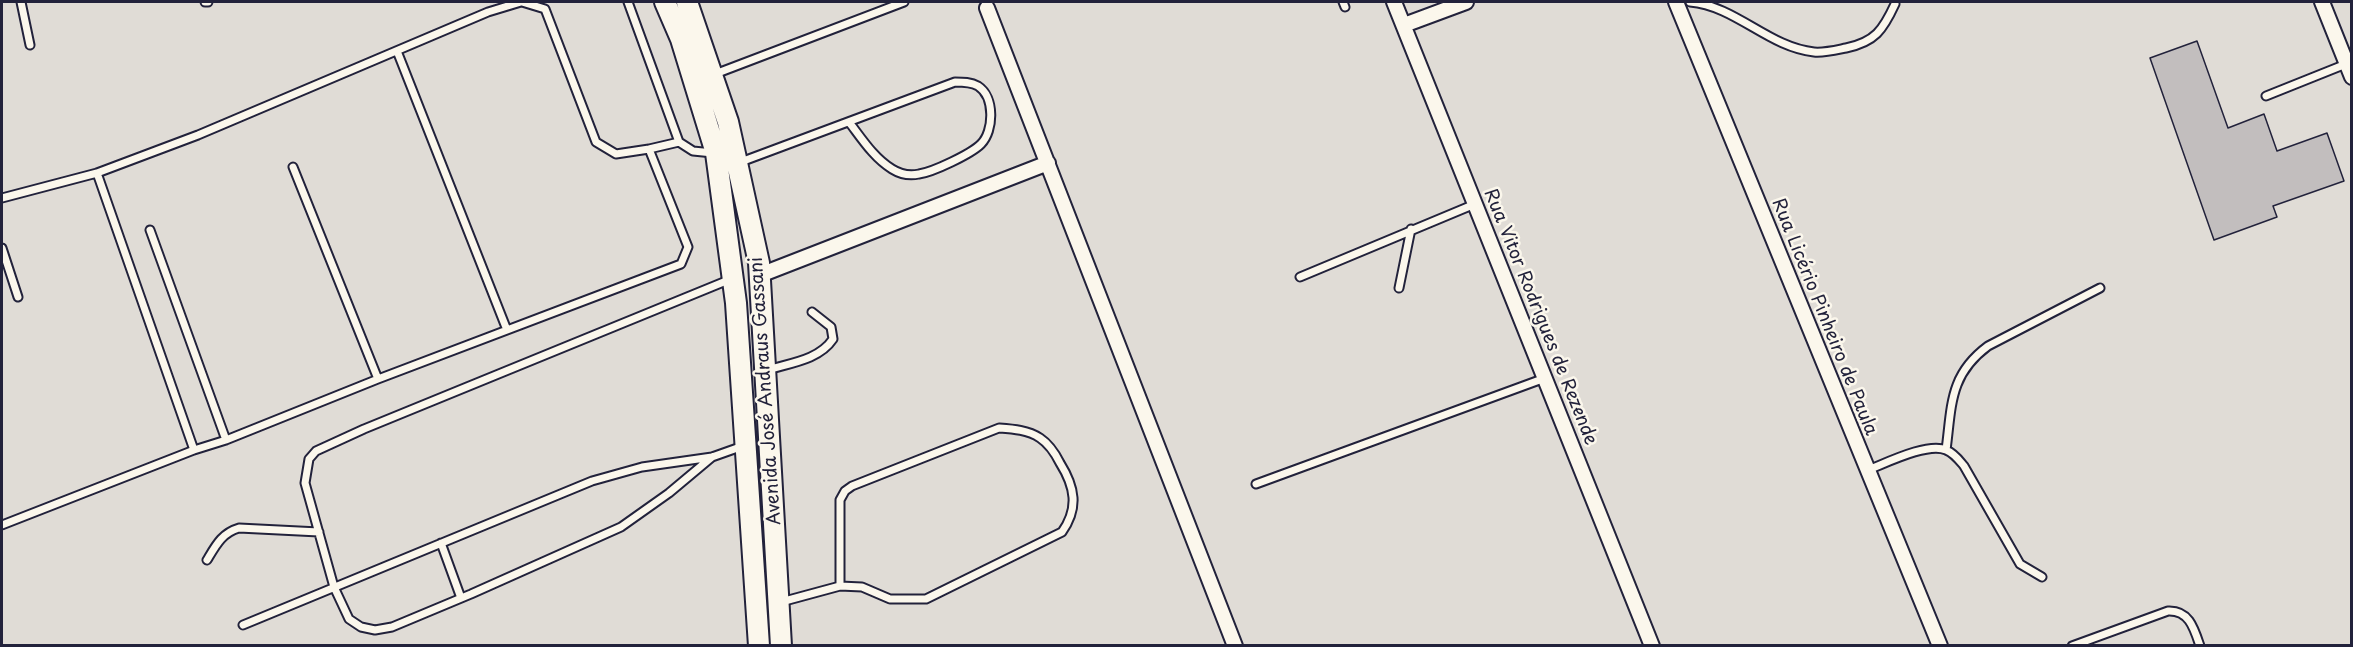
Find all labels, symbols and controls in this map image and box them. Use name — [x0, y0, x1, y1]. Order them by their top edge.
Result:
street label: Rua Vitor Rodrigues de Rezende — [1479, 186, 1601, 448]
street label: Rua Licério Pinheiro de Paula — [1766, 195, 1882, 439]
street label: Avenida José Andraus Gassani — [746, 256, 786, 526]

